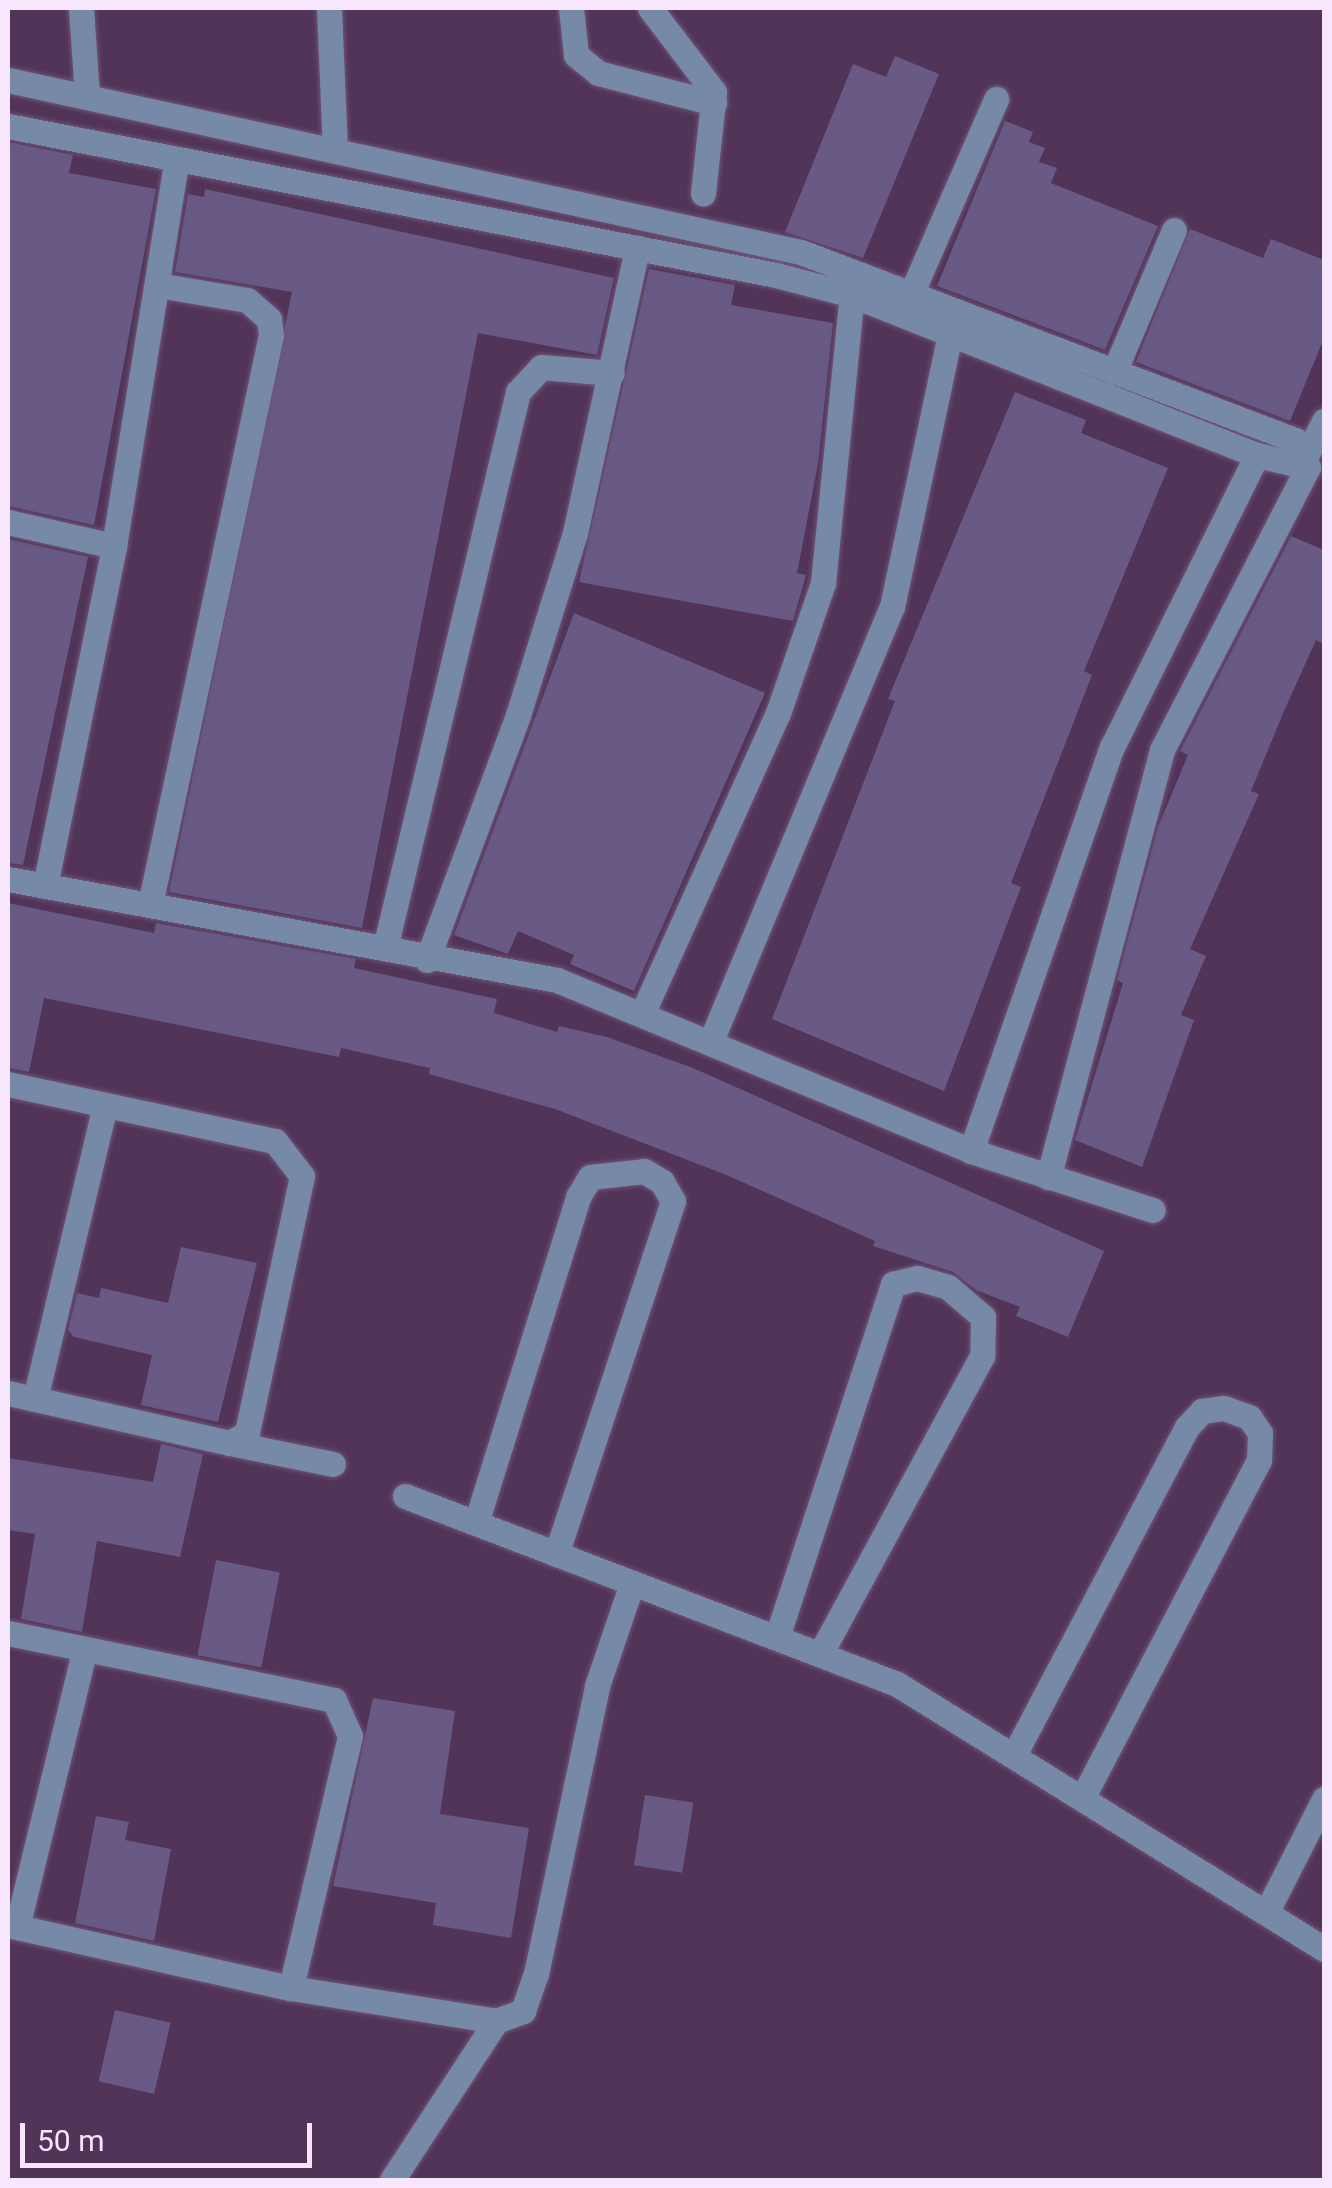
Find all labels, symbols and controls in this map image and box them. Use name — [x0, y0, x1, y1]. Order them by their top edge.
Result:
scale bar — [25, 2103, 318, 2165]
text: 50 m — [37, 2123, 104, 2158]

